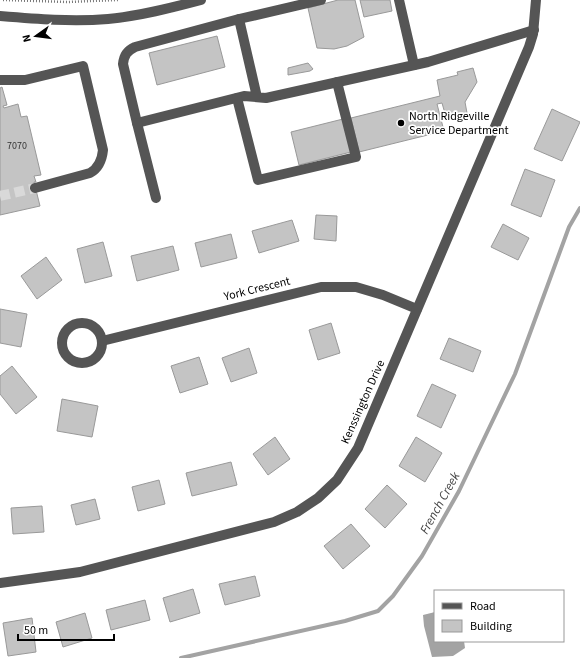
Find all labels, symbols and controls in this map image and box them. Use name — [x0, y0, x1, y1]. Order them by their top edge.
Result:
north arrow — [16, 16, 56, 56]
text: N — [19, 33, 35, 44]
place label: North Ridgeville Service Department — [409, 108, 509, 139]
marker: North Ridgeville Service Department — [396, 118, 406, 128]
house number: 7070 — [7, 139, 27, 153]
street label: York Crescent — [221, 273, 292, 306]
street label: Kenssington Drive — [337, 357, 389, 447]
water label: French Creek — [416, 468, 465, 537]
legend — [434, 590, 564, 642]
text: Road — [470, 598, 496, 615]
scale bar — [18, 616, 114, 642]
text: Building — [470, 618, 512, 635]
text: 50 m — [24, 622, 48, 639]

